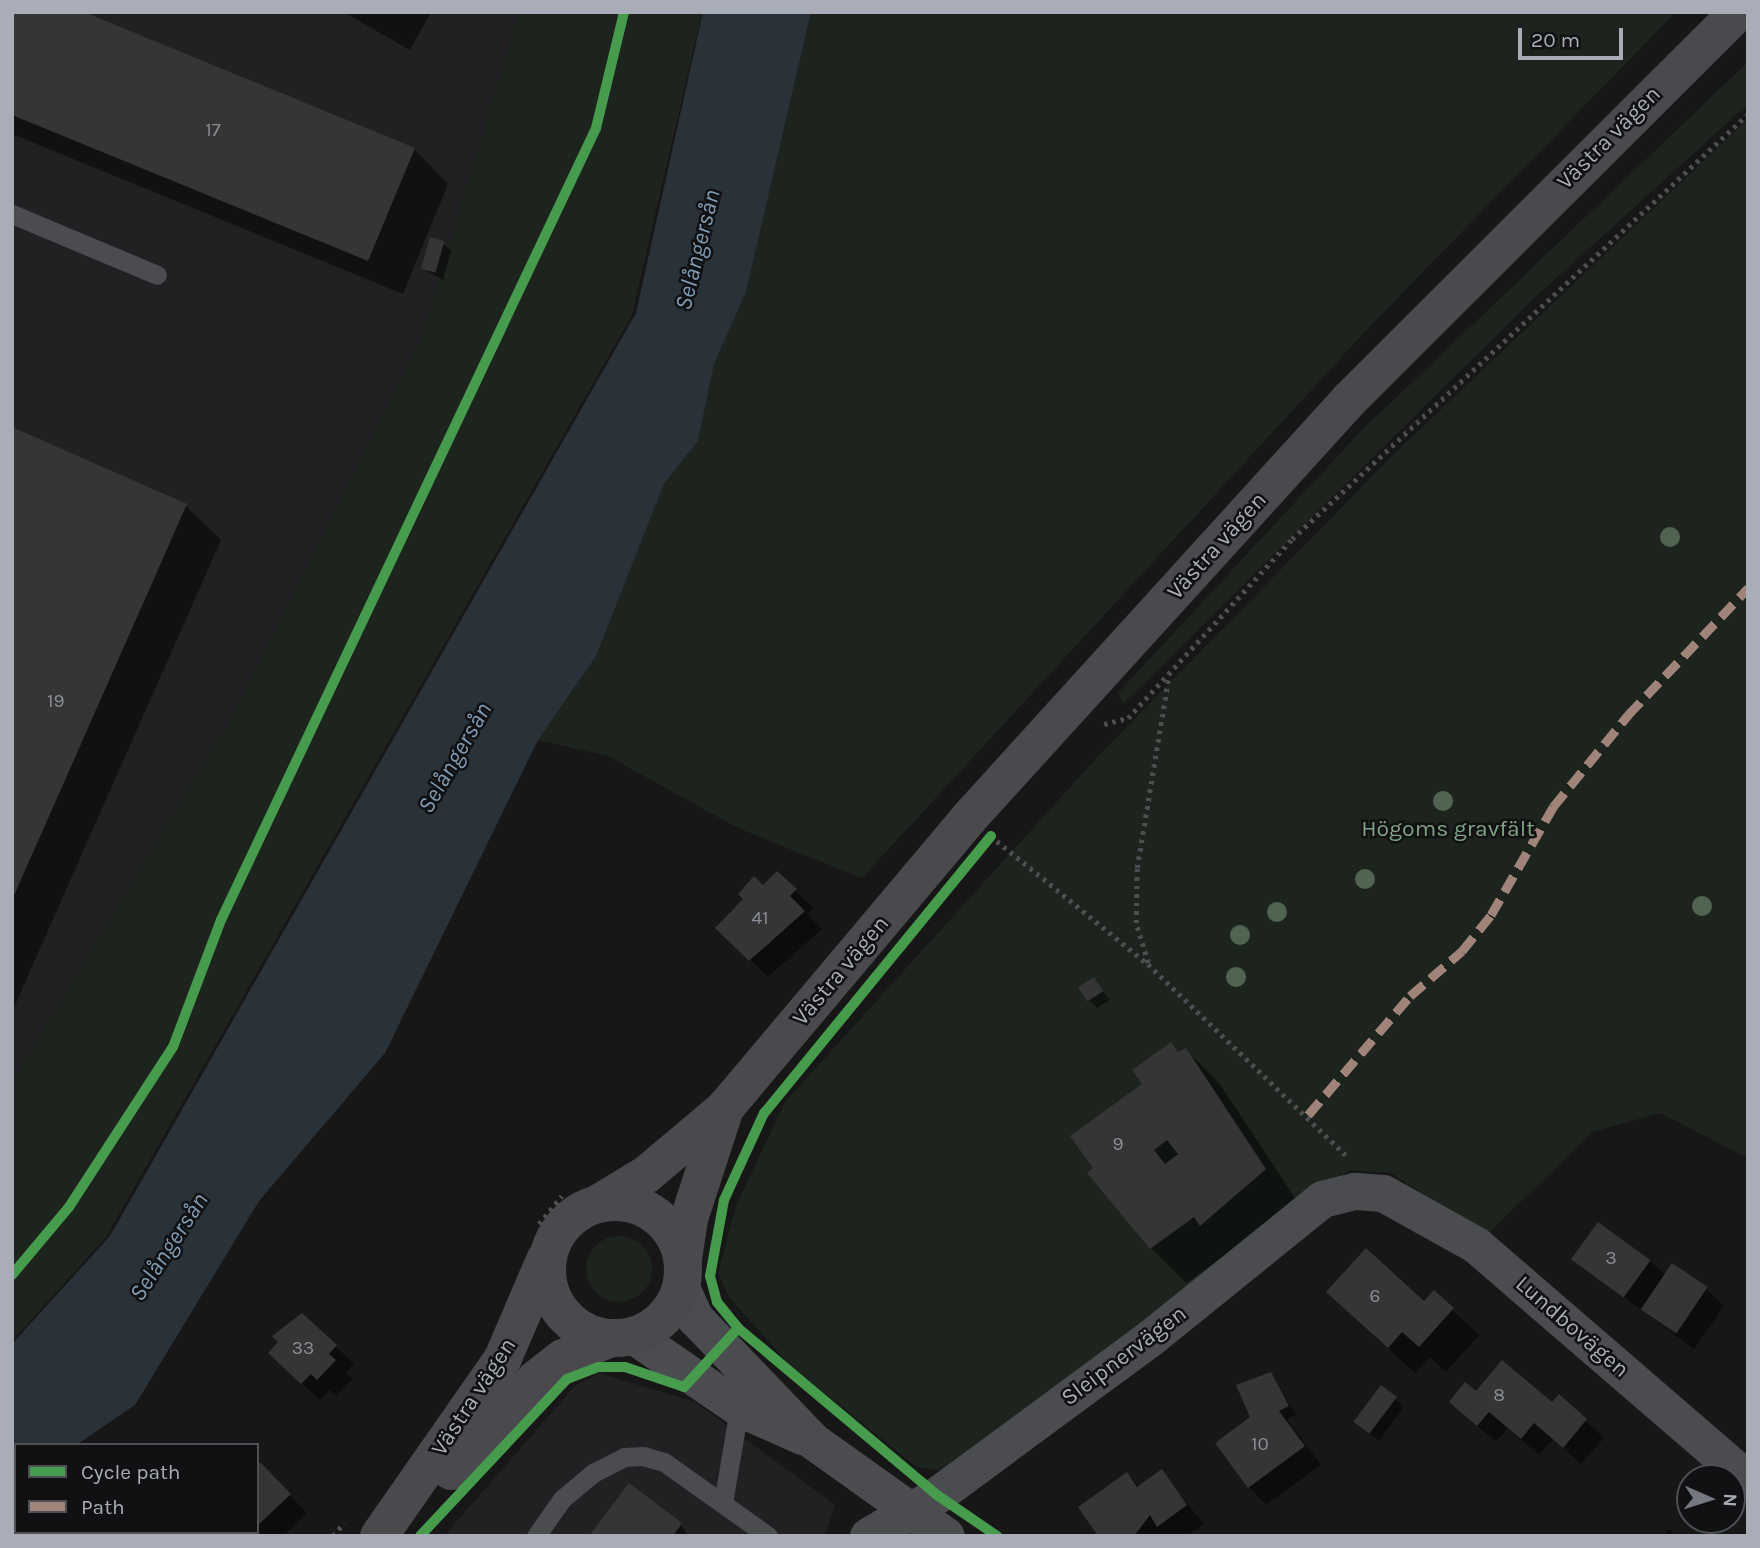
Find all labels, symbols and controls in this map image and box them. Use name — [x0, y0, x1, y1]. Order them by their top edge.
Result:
scale bar — [1522, 14, 1627, 58]
text: 20 m — [1531, 28, 1580, 52]
street label: Västra vägen — [1552, 81, 1666, 195]
house number: 17 — [205, 120, 221, 142]
water label: Selångersån — [669, 187, 727, 313]
street label: Västra vägen — [1162, 487, 1272, 605]
house number: 19 — [47, 691, 65, 713]
water label: Selångersån — [412, 697, 498, 819]
park label: Högoms gravfält — [1361, 815, 1535, 843]
house number: 41 — [752, 908, 768, 930]
street label: Västra vägen — [787, 910, 895, 1032]
house number: 9 — [1112, 1134, 1124, 1156]
water label: Selångersån — [123, 1187, 215, 1307]
house number: 3 — [1605, 1248, 1617, 1270]
street label: Lundbovägen — [1510, 1270, 1634, 1384]
house number: 6 — [1370, 1286, 1380, 1308]
street label: Sleipnervägen — [1056, 1300, 1192, 1412]
street label: Västra vägen — [426, 1333, 522, 1461]
house number: 33 — [292, 1338, 314, 1360]
house number: 8 — [1493, 1385, 1505, 1407]
house number: 10 — [1251, 1434, 1269, 1456]
legend — [14, 1443, 259, 1534]
text: Cycle path — [81, 1460, 181, 1484]
north arrow — [1676, 1464, 1746, 1534]
text: N — [1719, 1493, 1741, 1507]
text: Path — [81, 1495, 125, 1519]

